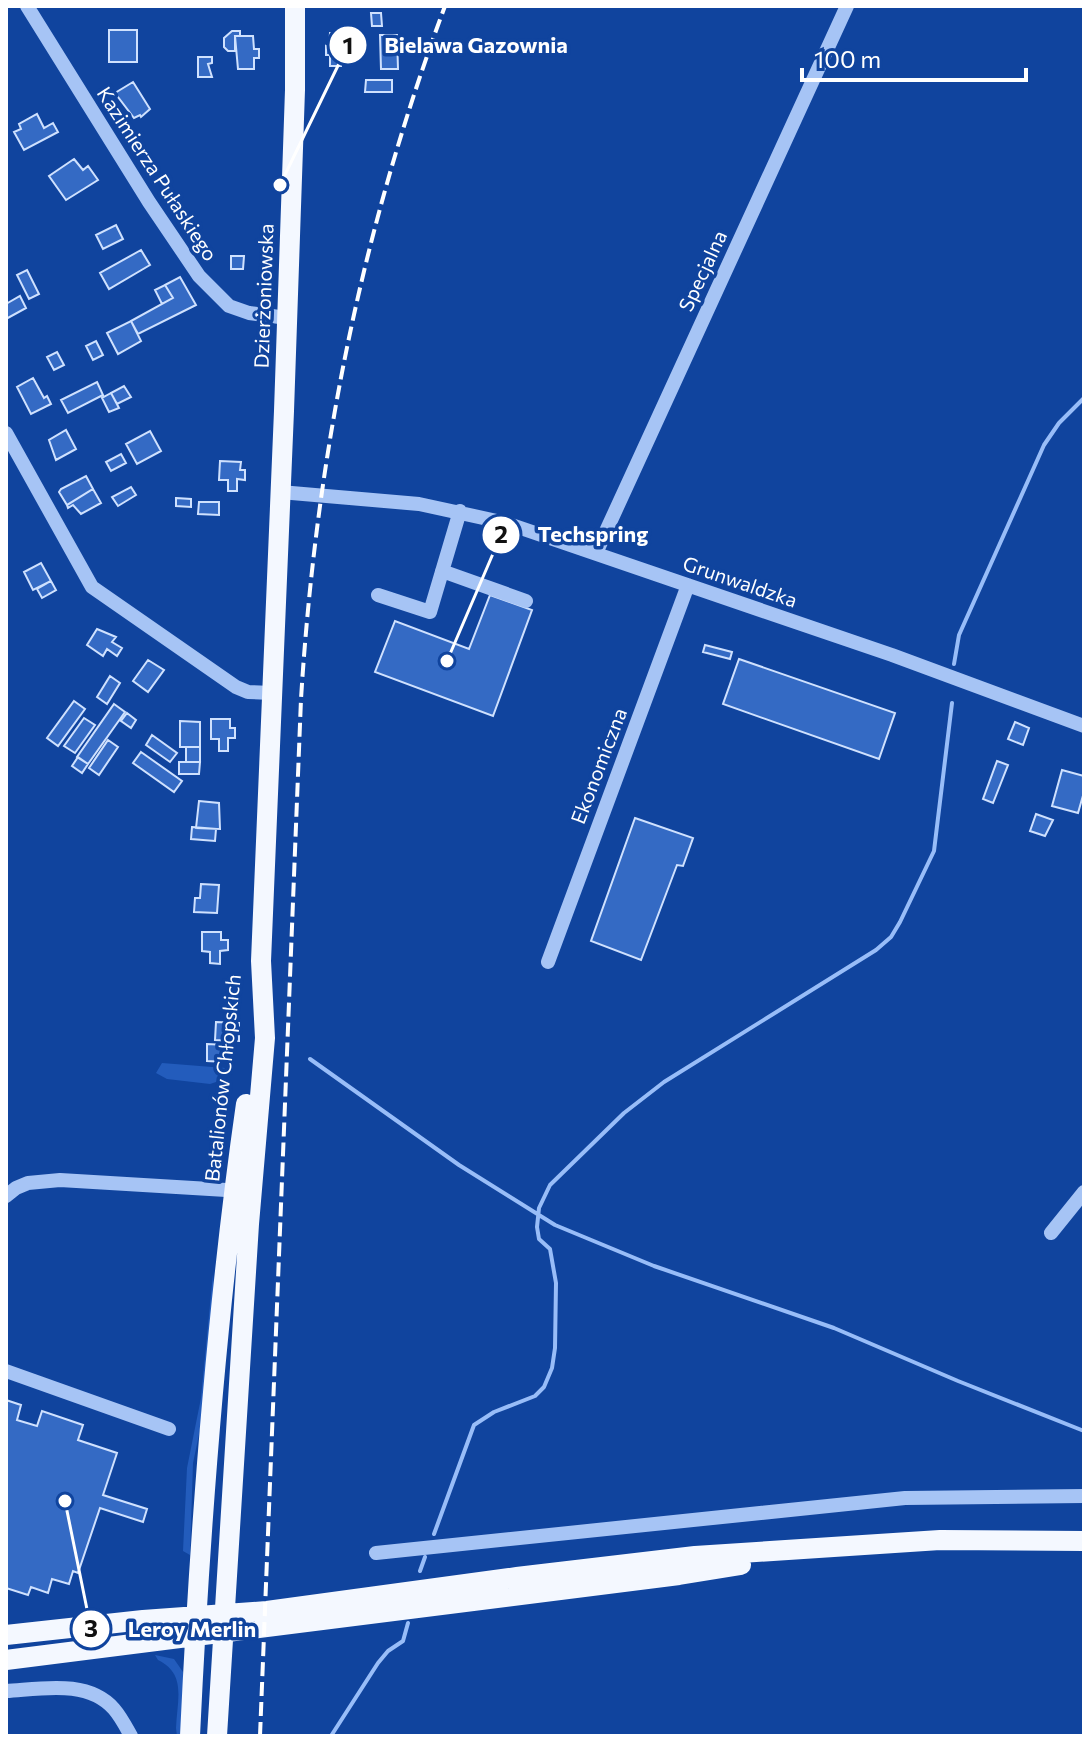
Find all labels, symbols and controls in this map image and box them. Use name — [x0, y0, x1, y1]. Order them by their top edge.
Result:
callout: Bielawa Gazownia — [328, 22, 584, 68]
text: 1 — [343, 30, 353, 59]
text: Bielawa Gazownia — [384, 31, 568, 58]
scale bar — [802, 32, 1026, 82]
text: 100 m — [814, 44, 881, 73]
street label: Kazimierza Pułaskiego — [93, 82, 223, 265]
street label: Dzierżoniowska — [248, 223, 278, 369]
street label: Specjalna — [673, 226, 731, 315]
callout: Techspring — [481, 512, 664, 558]
text: 2 — [494, 519, 508, 548]
text: Techspring — [538, 520, 648, 547]
street label: Grunwaldzka — [680, 550, 801, 612]
street label: Ekonomiczna — [565, 704, 631, 827]
street label: Batalionów Chłopskich — [199, 973, 245, 1183]
callout: Leroy Merlin — [71, 1606, 272, 1652]
text: 3 — [84, 1613, 98, 1642]
text: Leroy Merlin — [128, 1615, 256, 1642]

